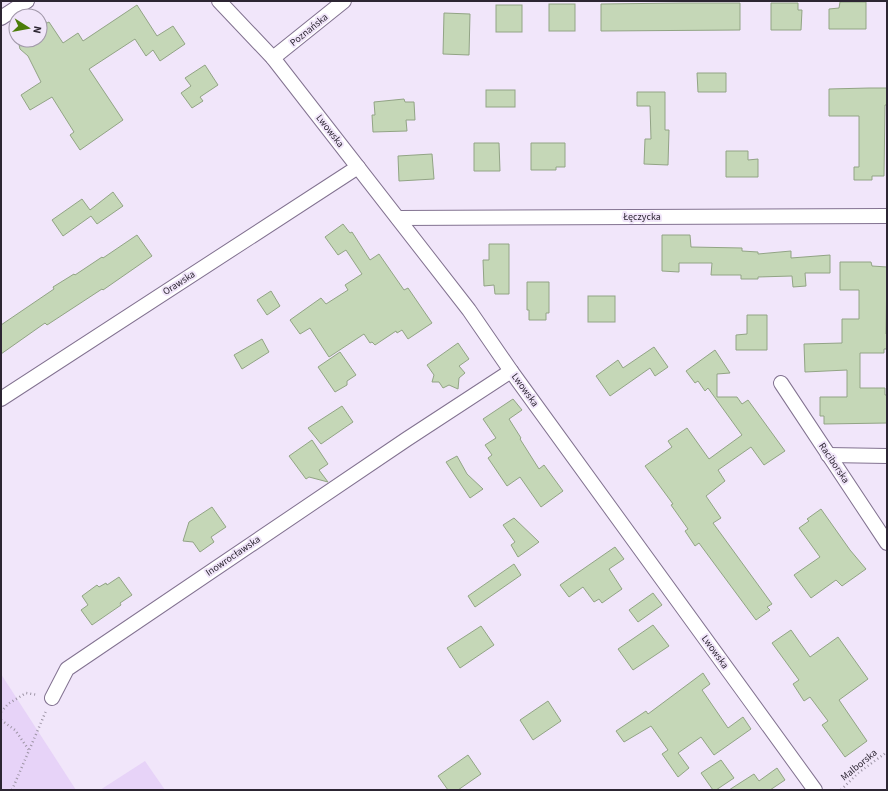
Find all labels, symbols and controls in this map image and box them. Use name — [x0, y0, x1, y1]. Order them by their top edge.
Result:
north arrow — [8, 8, 48, 48]
street label: Poznańska — [287, 10, 331, 50]
text: N — [29, 25, 45, 35]
street label: Lwowska — [313, 112, 347, 150]
street label: Łęczycka — [622, 210, 661, 224]
street label: Orawska — [160, 267, 198, 299]
street label: Lwowska — [508, 370, 542, 410]
street label: Raciborska — [815, 440, 853, 486]
street label: Inowrocławska — [203, 532, 263, 580]
street label: Lwowska — [698, 632, 732, 672]
street label: Malborska — [838, 746, 880, 784]

